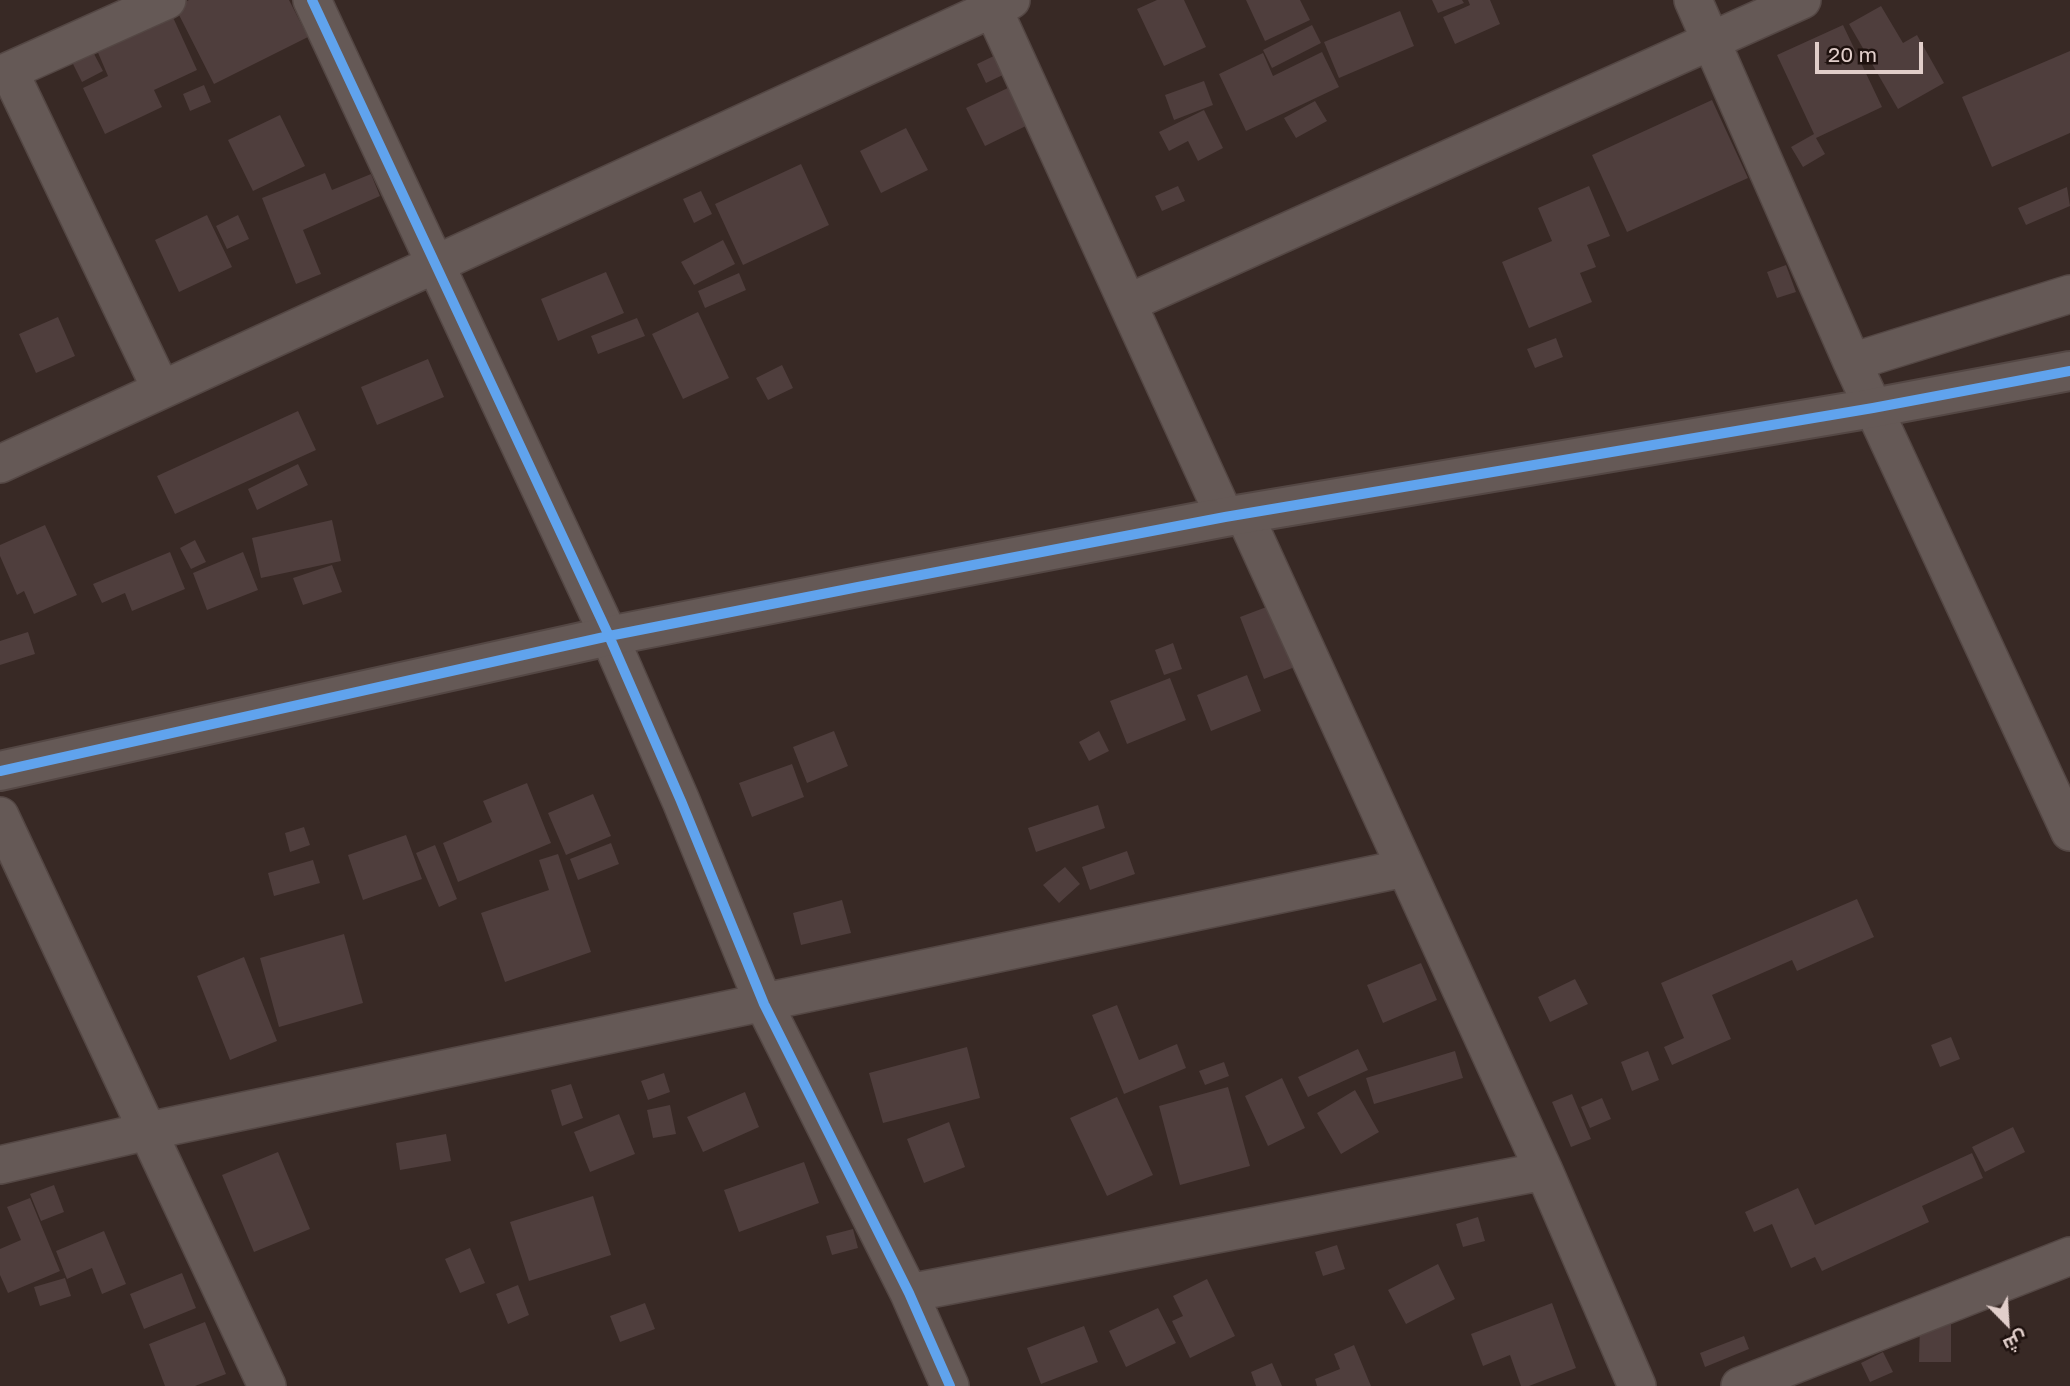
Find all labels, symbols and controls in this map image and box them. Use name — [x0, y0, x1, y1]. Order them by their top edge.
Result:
scale bar — [1818, 28, 1926, 72]
text: 20 m — [1828, 41, 1877, 67]
north arrow — [1972, 1288, 2042, 1358]
text: ش — [2000, 1327, 2032, 1358]

